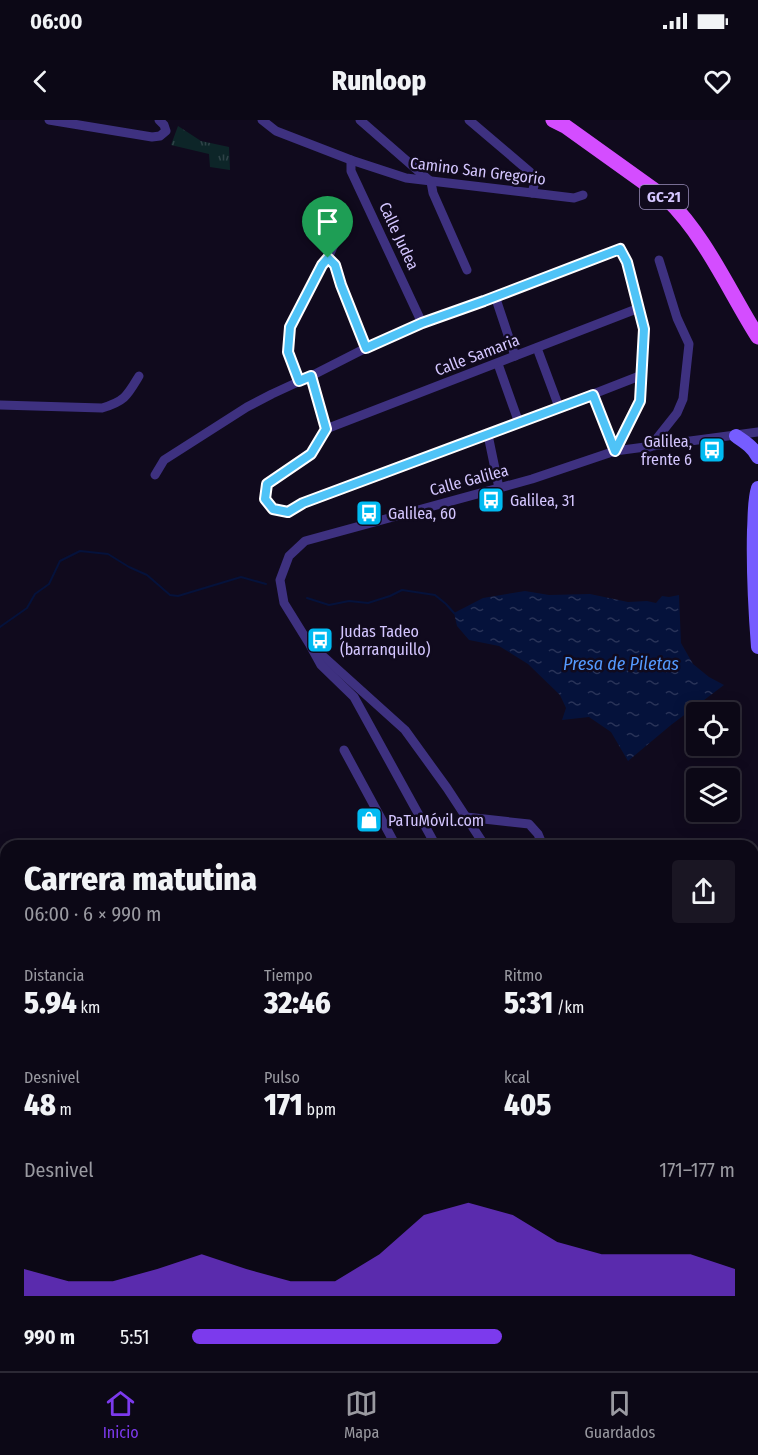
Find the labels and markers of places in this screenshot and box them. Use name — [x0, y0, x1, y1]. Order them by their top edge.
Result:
pin — [302, 196, 353, 258]
place label: Galilea, frente 6 — [641, 432, 692, 469]
bus stop icon: Galilea, frente 6 — [697, 435, 727, 465]
bus stop icon: Galilea, 31 — [476, 485, 506, 515]
place label: Galilea, 31 — [510, 491, 575, 510]
bus stop icon: Galilea, 60 — [354, 498, 384, 528]
place label: Galilea, 60 — [388, 504, 456, 523]
place label: Judas Tadeo (barranquillo) — [340, 622, 431, 659]
bus stop icon: Judas Tadeo (barranquillo) — [305, 625, 335, 655]
shop icon: PaTuMóvil.com — [354, 805, 384, 835]
place label: PaTuMóvil.com — [388, 811, 484, 830]

